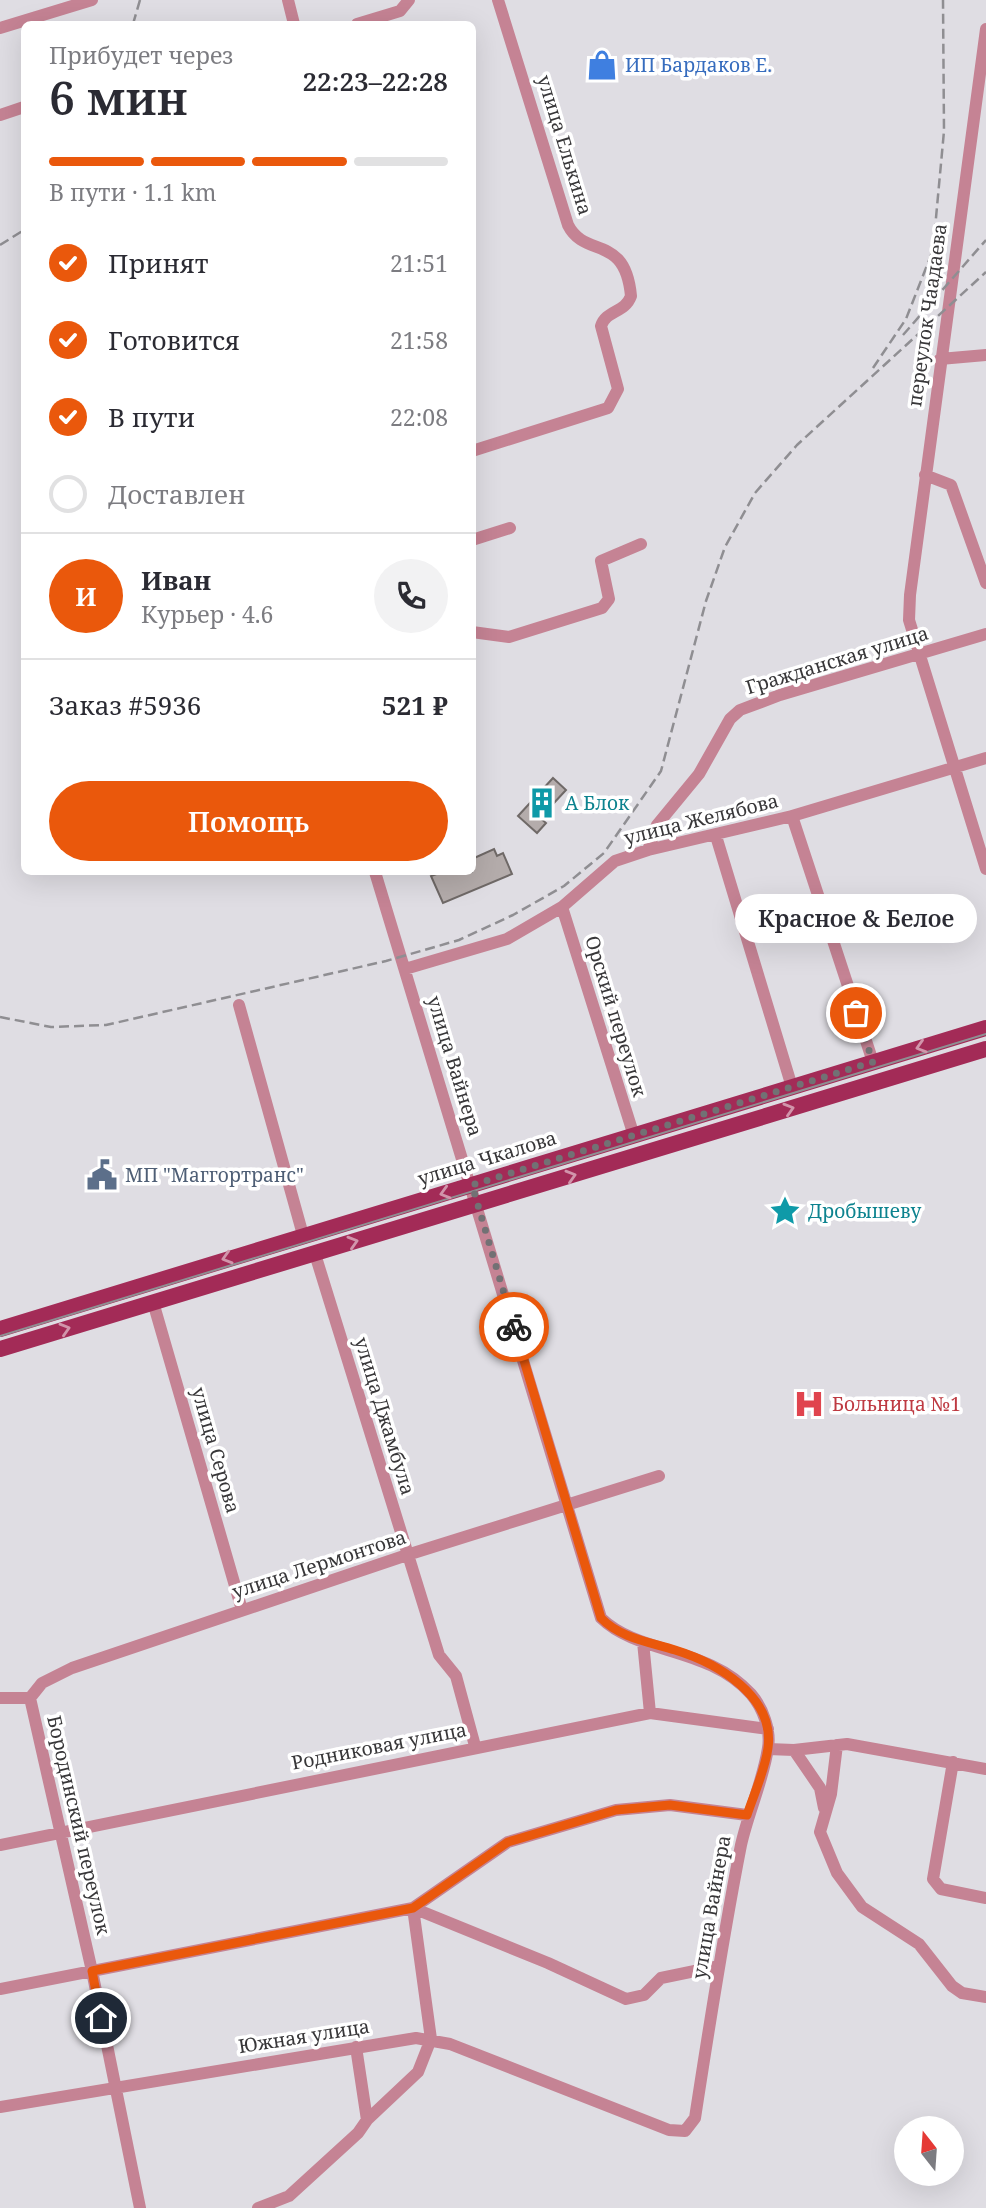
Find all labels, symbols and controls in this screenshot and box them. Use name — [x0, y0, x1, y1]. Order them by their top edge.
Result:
text: Прибудет через — [49, 39, 233, 71]
shop icon: ИП Бардаков Е. — [585, 48, 619, 82]
place label: ИП Бардаков Е. — [625, 52, 772, 78]
text: 22:23–22:28 — [302, 63, 448, 99]
text: 6 мин — [49, 66, 188, 128]
street label: улица Елькина — [531, 72, 599, 218]
text: В пути · 1.1 km — [49, 176, 216, 208]
street label: переулок Чаадаева — [901, 222, 953, 408]
icon: check — [49, 244, 87, 282]
text: Принят — [108, 245, 209, 281]
text: 21:51 — [390, 247, 448, 279]
icon: check — [49, 321, 87, 359]
text: Готовится — [108, 322, 240, 358]
text: 21:58 — [390, 324, 448, 356]
icon: check — [49, 398, 87, 436]
text: В пути — [108, 399, 195, 435]
text: 22:08 — [390, 401, 448, 433]
text: Доставлен — [108, 476, 245, 512]
button: phone — [374, 559, 448, 633]
text: Иван — [141, 562, 211, 598]
text: И — [75, 578, 97, 614]
text: Курьер · 4.6 — [141, 598, 273, 630]
street label: Гражданская улица — [742, 620, 932, 700]
text: Заказ #5936 — [49, 687, 201, 723]
text: 521 ₽ — [382, 687, 448, 723]
button: Помощь — [49, 781, 448, 861]
building icon: А Блок — [525, 786, 559, 820]
street label: улица Желябова — [621, 787, 781, 851]
place label: А Блок — [565, 790, 630, 816]
callout: Красное & Белое — [735, 894, 977, 943]
text: Красное & Белое — [758, 902, 954, 934]
street label: Орский переулок — [579, 932, 653, 1100]
pin — [826, 983, 886, 1043]
street label: улица Вайнера — [421, 993, 489, 1139]
icon: bag — [837, 994, 875, 1032]
one-way arrow — [915, 1039, 927, 1054]
one-way arrow — [782, 1103, 794, 1118]
street label: улица Чкалова — [414, 1125, 560, 1191]
public building icon: МП "Маггортранс" — [85, 1158, 119, 1192]
place label: МП "Маггортранс" — [125, 1162, 304, 1188]
one-way arrow — [564, 1170, 577, 1184]
one-way arrow — [440, 1184, 452, 1199]
place icon: Дробышеву — [768, 1194, 802, 1228]
place label: Дробышеву — [808, 1198, 921, 1224]
one-way arrow — [347, 1235, 359, 1250]
one-way arrow — [222, 1250, 234, 1264]
courier — [479, 1292, 549, 1362]
icon: bike — [495, 1308, 533, 1346]
one-way arrow — [58, 1323, 71, 1337]
street label: улица Джамбула — [349, 1334, 421, 1498]
street label: улица Серова — [186, 1384, 246, 1516]
hospital icon: Больница №1 — [792, 1387, 826, 1421]
place label: Больница №1 — [832, 1391, 961, 1417]
street label: улица Лермонтова — [229, 1524, 409, 1604]
street label: Бородинский переулок — [41, 1713, 117, 1938]
street label: Родниковая улица — [289, 1716, 469, 1776]
street label: улица Вайнера — [686, 1833, 736, 1981]
pin — [71, 1988, 131, 2048]
icon: home — [82, 1999, 120, 2037]
street label: Южная улица — [236, 2013, 372, 2059]
north arrow — [894, 2116, 964, 2186]
map controls — [894, 2116, 964, 2186]

